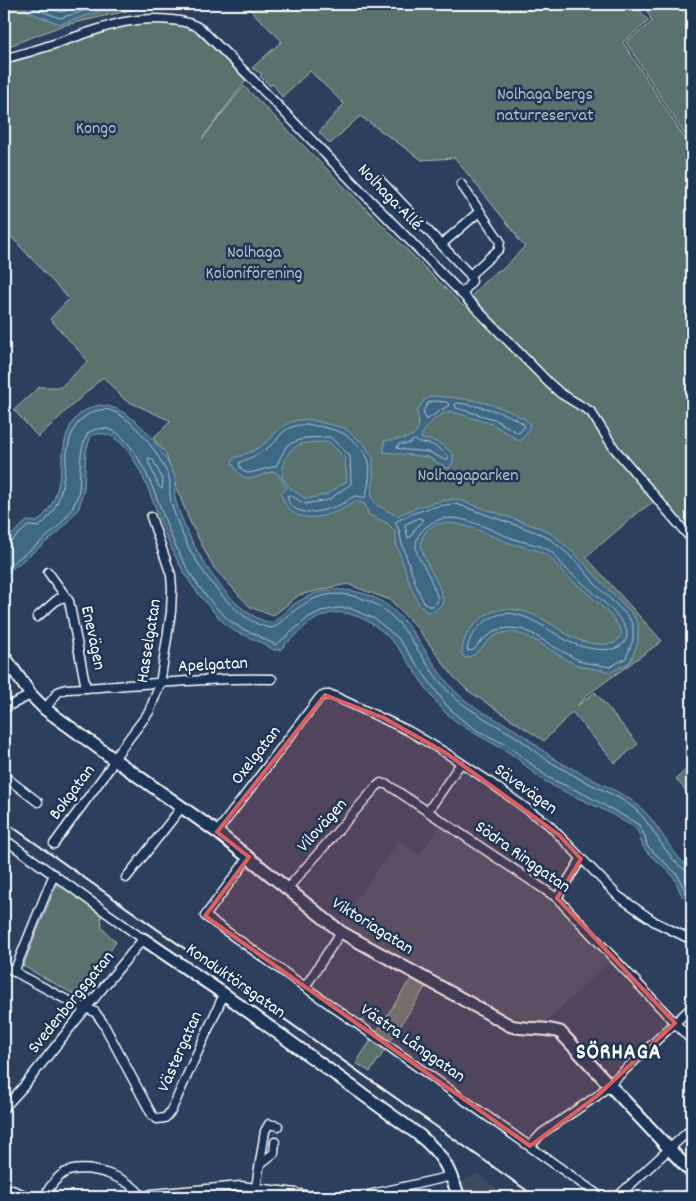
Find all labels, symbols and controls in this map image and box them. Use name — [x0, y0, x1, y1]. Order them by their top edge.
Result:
park label: Nolhaga bergs naturreservat — [496, 83, 594, 129]
park label: Kongo — [76, 117, 116, 142]
street label: Nolhaga Allé — [351, 159, 427, 237]
park label: Nolhaga Koloniförening — [206, 241, 303, 287]
park label: Nolhagaparken — [417, 464, 519, 489]
street label: Hasselgatan — [131, 597, 169, 685]
street label: Enevägen — [73, 604, 111, 672]
street label: Apelgatan — [177, 652, 249, 680]
street label: Oxelgatan — [226, 721, 288, 791]
street label: Sävevägen — [488, 758, 562, 822]
street label: Bokgatan — [44, 760, 102, 826]
street label: Vilovägen — [292, 794, 354, 858]
street label: Södra Ringgatan — [469, 816, 575, 900]
street label: Viktoriagatan — [326, 892, 418, 962]
street label: Konduktörsgatan — [180, 938, 290, 1026]
street label: Svedenborgsgatan — [23, 946, 121, 1060]
street label: Västra Långgatan — [354, 998, 470, 1090]
street label: Västergatan — [152, 1008, 210, 1096]
district label: SÖRHAGA — [576, 1038, 662, 1069]

